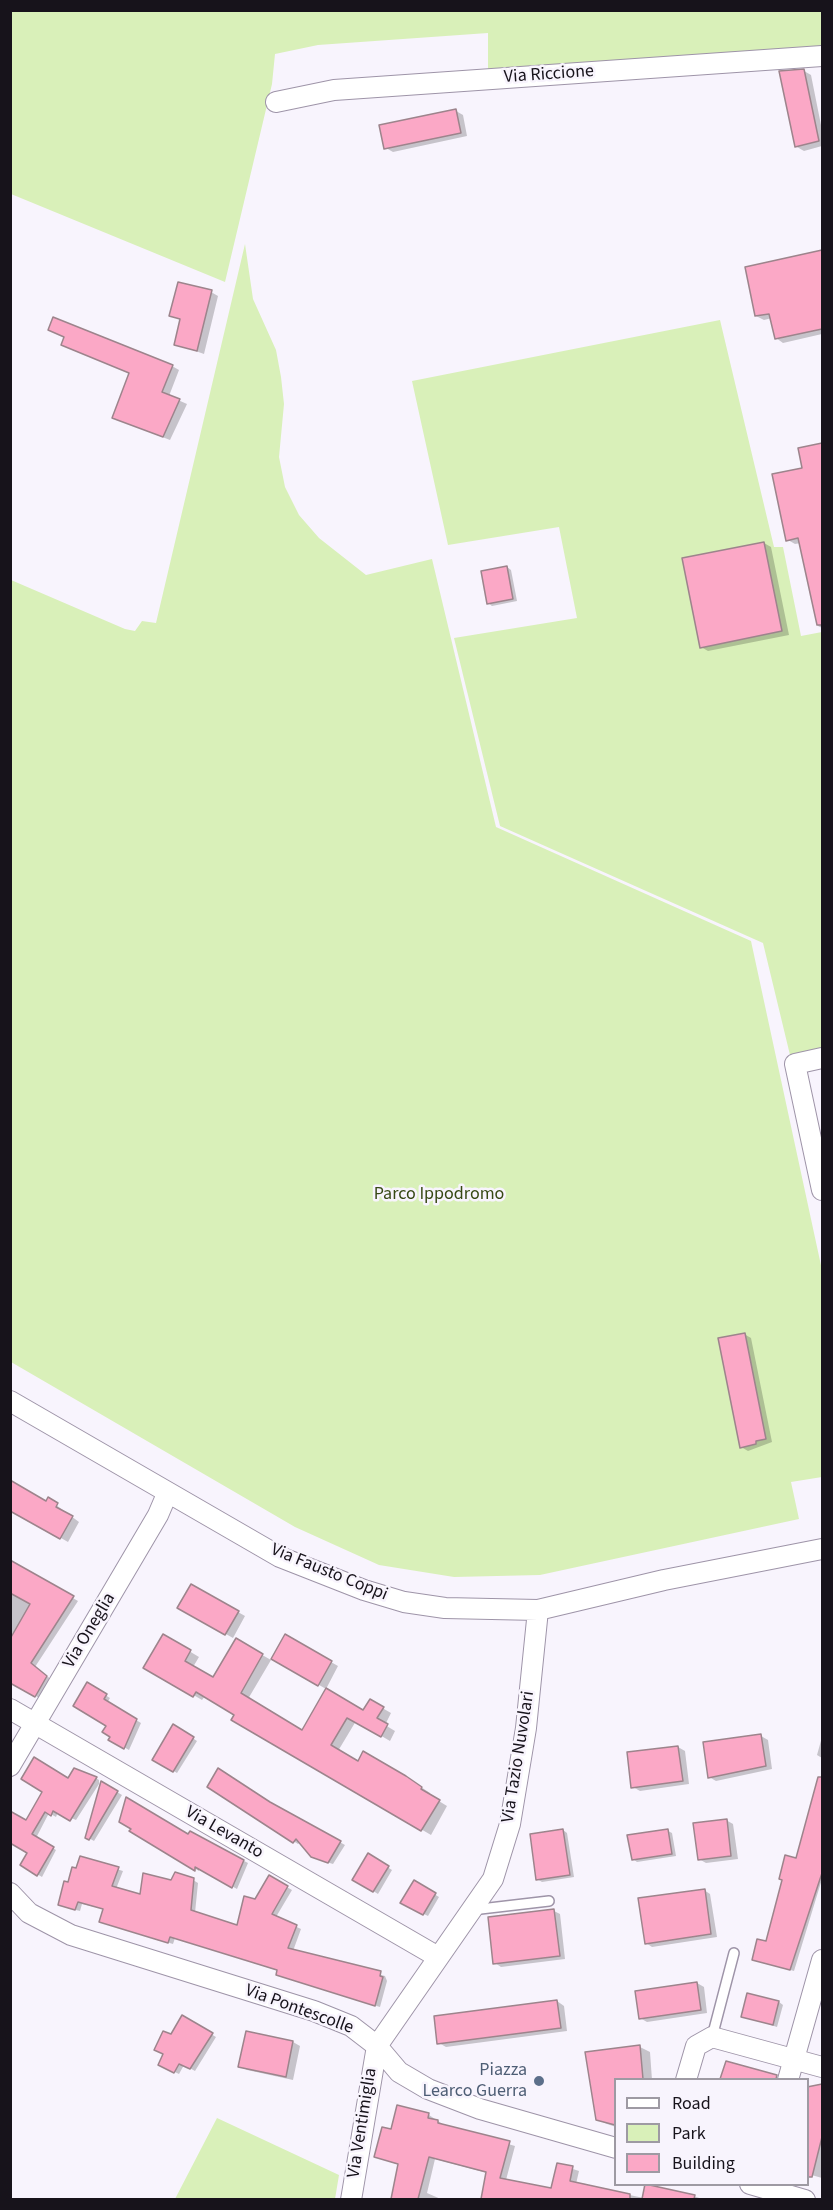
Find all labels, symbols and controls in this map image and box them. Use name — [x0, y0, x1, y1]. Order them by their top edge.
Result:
street label: Via Riccione — [503, 61, 595, 89]
park label: Parco Ippodromo — [374, 1184, 504, 1206]
street label: Via Fausto Coppi — [267, 1540, 391, 1606]
street label: Via Oneglia — [59, 1589, 121, 1673]
street label: Via Tazio Nuvolari — [498, 1690, 540, 1824]
street label: Via Levanto — [181, 1802, 267, 1864]
street label: Via Pontescolle — [242, 1980, 356, 2040]
place label: Piazza Learco Guerra — [423, 2060, 527, 2102]
street label: Via Ventimiglia — [344, 2066, 382, 2180]
marker: Piazza Learco Guerra — [532, 2074, 546, 2088]
legend — [614, 2078, 809, 2186]
text: Road — [672, 2091, 711, 2116]
text: Park — [672, 2121, 706, 2146]
text: Building — [672, 2151, 735, 2176]

